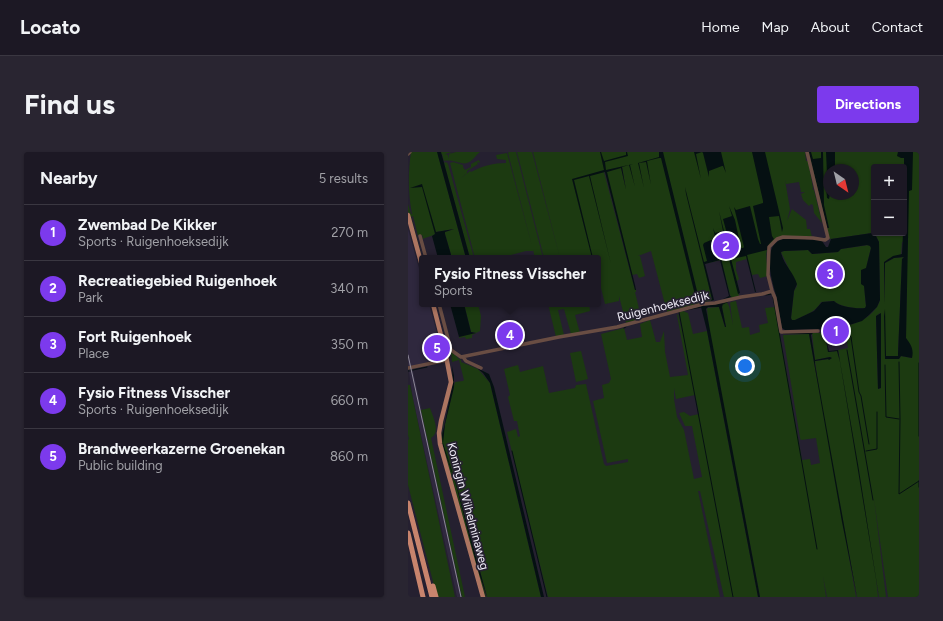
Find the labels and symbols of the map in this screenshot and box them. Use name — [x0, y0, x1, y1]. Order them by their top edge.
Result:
north arrow — [823, 164, 859, 200]
pin: 2 — [713, 231, 739, 261]
pin: 3 — [817, 259, 843, 289]
street label: Ruigenhoeksedijk — [616, 288, 711, 324]
pin: 1 — [823, 316, 849, 346]
pin: 4 — [497, 320, 523, 350]
pin: 5 — [424, 333, 450, 363]
your location — [735, 356, 755, 376]
street label: Koningin Wilhelminaweg — [444, 441, 492, 571]

